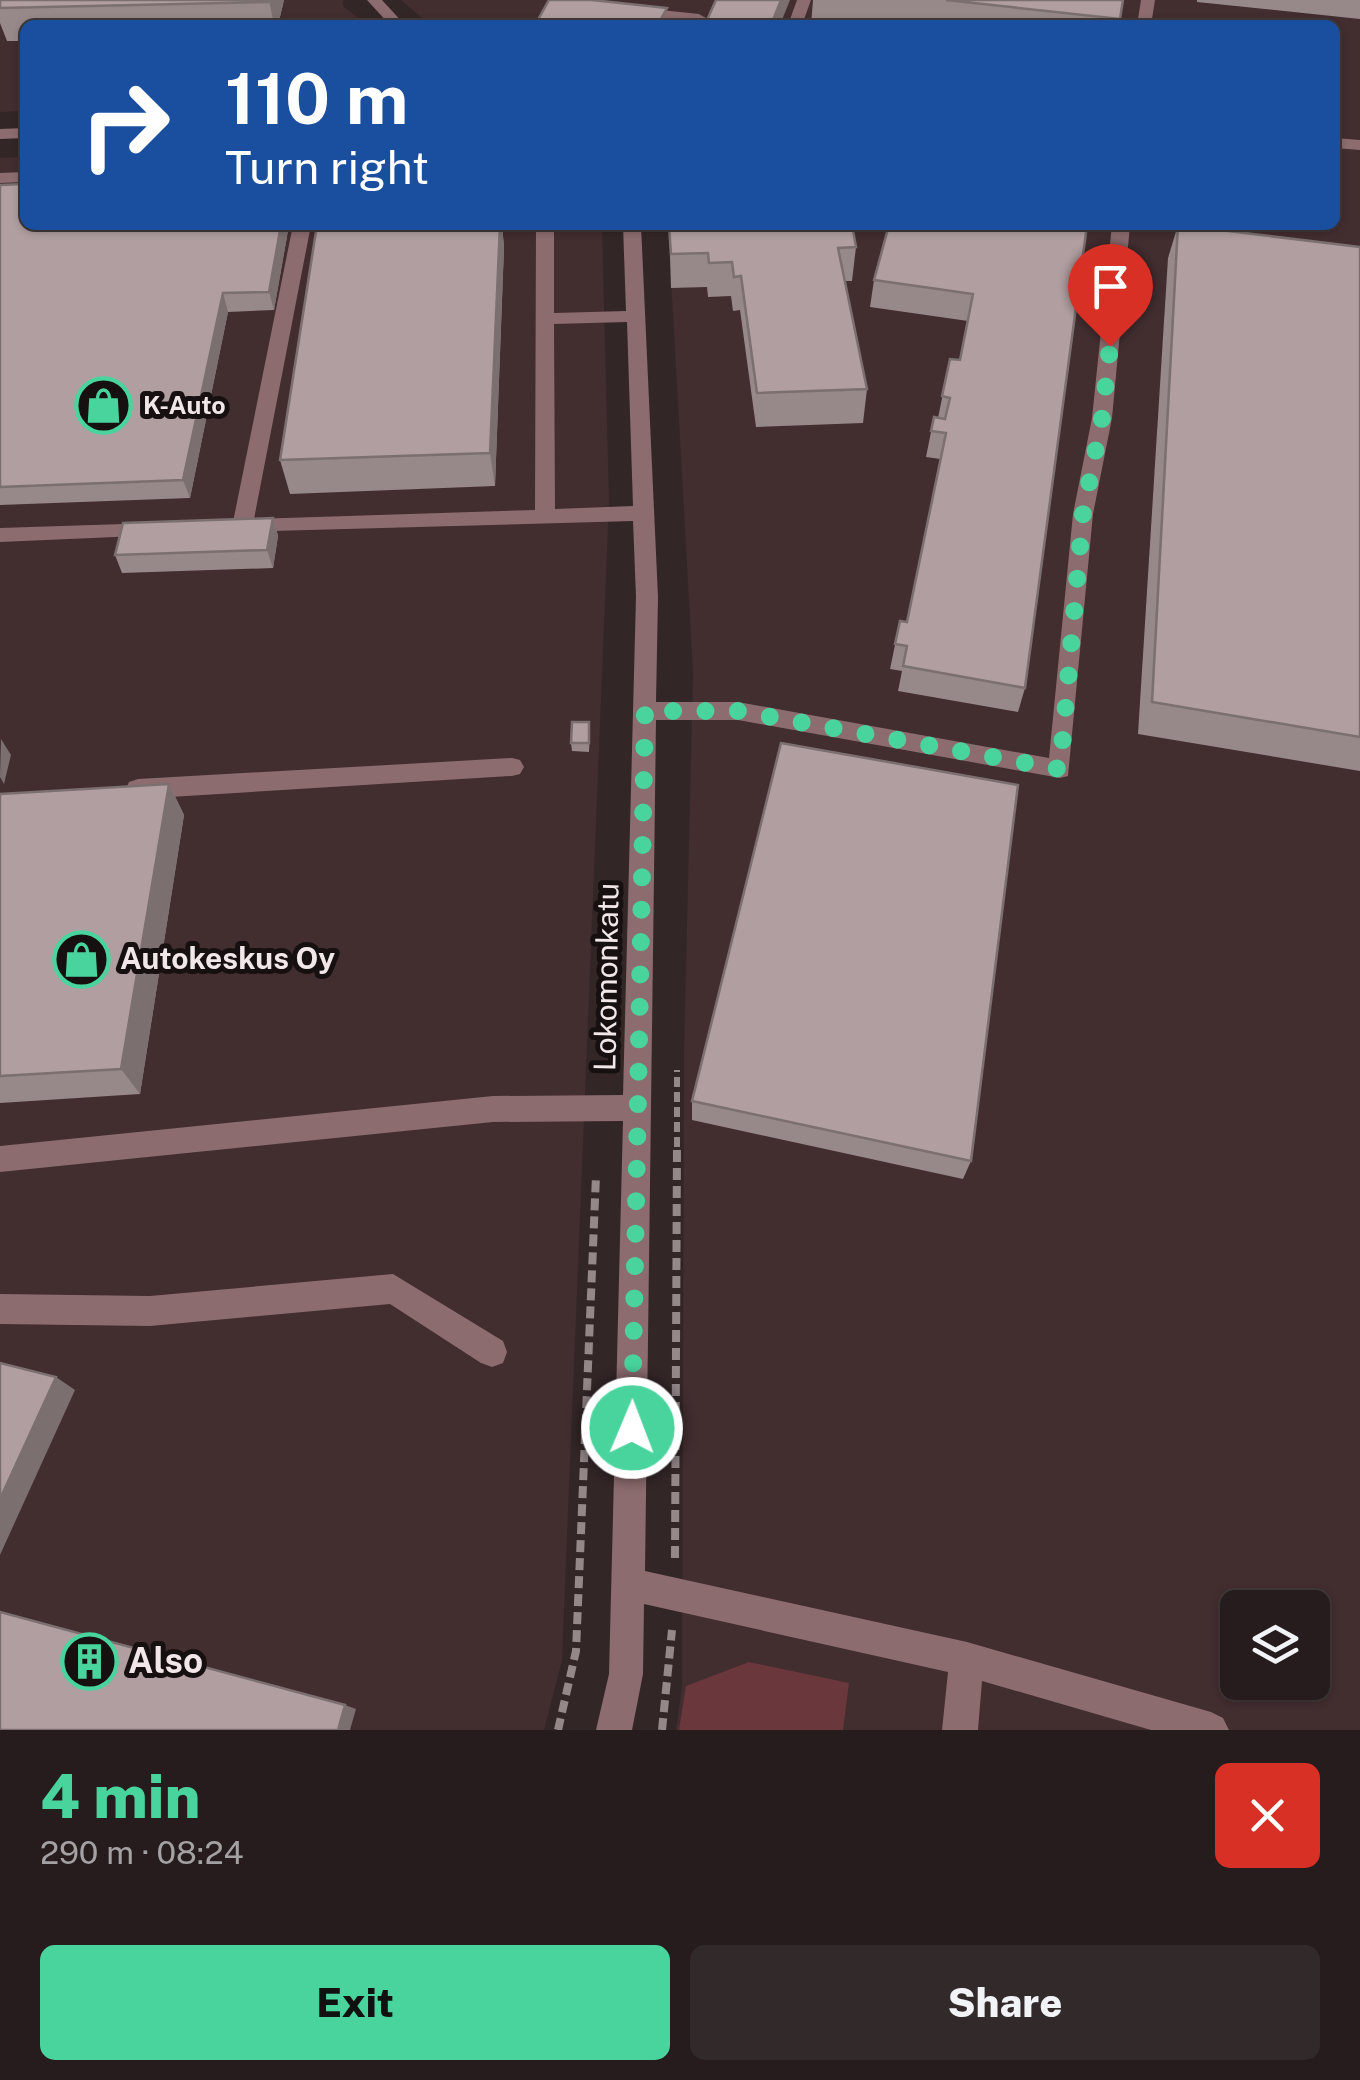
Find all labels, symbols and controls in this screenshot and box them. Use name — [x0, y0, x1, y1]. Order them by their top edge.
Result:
text: 110 m — [225, 57, 409, 140]
icon: right — [60, 60, 190, 190]
text: Turn right — [225, 141, 429, 194]
pin — [1068, 244, 1153, 347]
icon: arrive — [1083, 259, 1138, 314]
shop icon: K-Auto — [74, 375, 134, 435]
place label: K-Auto — [143, 390, 226, 420]
street label: Lokomonkatu — [586, 883, 626, 1071]
shop icon: Autokeskus Oy — [51, 929, 111, 989]
place label: Autokeskus Oy — [120, 940, 335, 976]
position arrow — [580, 1376, 684, 1480]
map controls — [1220, 1590, 1330, 1700]
button: layers — [1220, 1590, 1330, 1700]
building icon: Also — [59, 1631, 119, 1691]
place label: Also — [128, 1640, 203, 1681]
text: 4 min — [40, 1761, 200, 1832]
button: close — [1215, 1763, 1320, 1868]
text: 290 m · 08:24 — [40, 1834, 244, 1871]
button: Exit — [40, 1945, 670, 2060]
button: Share — [690, 1945, 1320, 2060]

